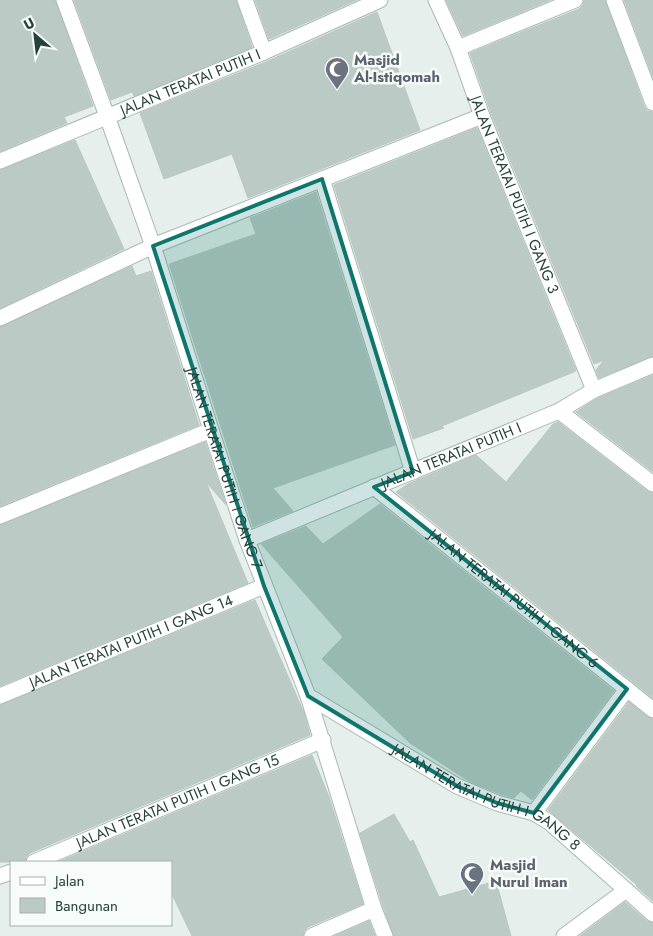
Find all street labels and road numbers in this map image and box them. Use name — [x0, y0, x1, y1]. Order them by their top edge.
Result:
street label: JALAN TERATAI PUTIH I — [115, 44, 264, 122]
street label: JALAN TERATAI PUTIH I GANG 3 — [464, 91, 564, 297]
street label: JALAN TERATAI PUTIH I GANG 7 — [180, 363, 268, 572]
street label: JALAN TERATAI PUTIH I — [376, 417, 525, 495]
street label: JALAN TERATAI PUTIH I GANG 6 — [423, 523, 604, 674]
street label: JALAN TERATAI PUTIH I GANG 14 — [24, 589, 237, 694]
street label: JALAN TERATAI PUTIH I GANG 8 — [386, 737, 585, 856]
street label: JALAN TERATAI PUTIH I GANG 15 — [71, 749, 283, 855]

